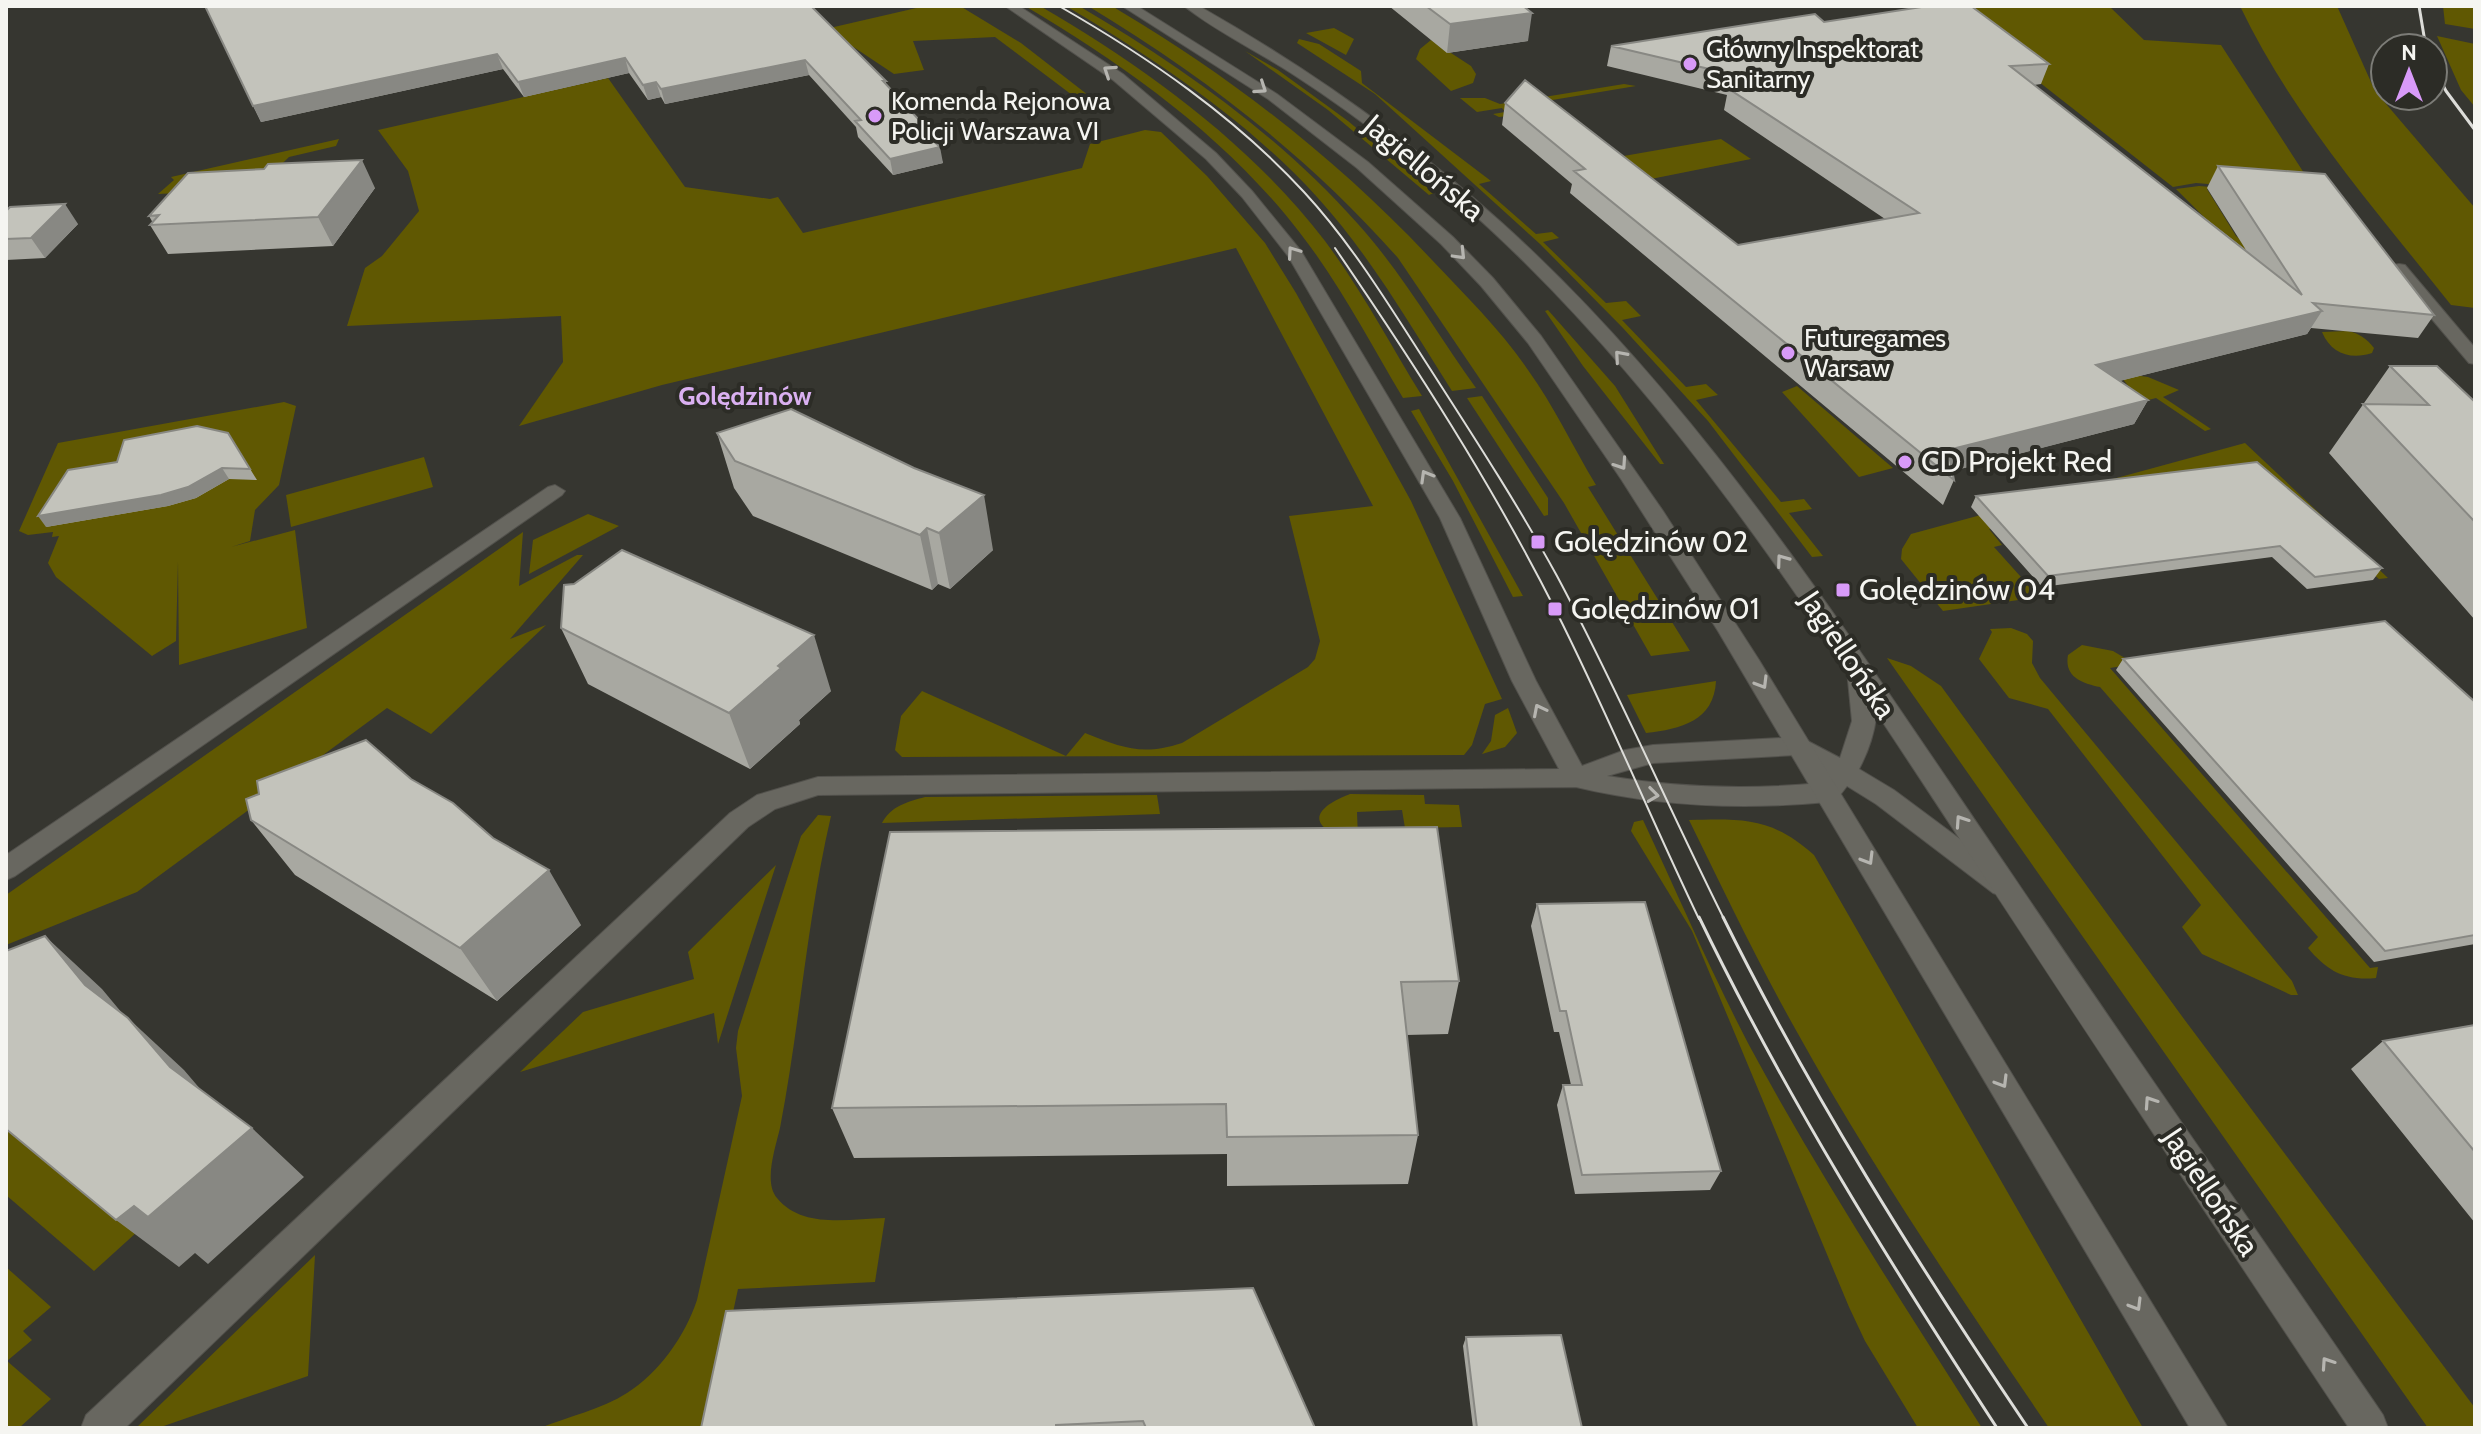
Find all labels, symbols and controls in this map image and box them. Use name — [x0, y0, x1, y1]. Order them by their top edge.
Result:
north arrow — [2369, 32, 2449, 112]
place label: Główny Inspektorat Sanitarny — [1706, 33, 1919, 95]
text: N — [2401, 39, 2417, 66]
marker: Główny Inspektorat Sanitarny — [1681, 55, 1699, 73]
one-way arrow — [1103, 66, 1117, 81]
one-way arrow — [1252, 78, 1266, 93]
place label: Komenda Rejonowa Policji Warszawa VI — [891, 85, 1111, 147]
street label: Jagiellońska — [1356, 106, 1493, 229]
marker: Komenda Rejonowa Policji Warszawa VI — [866, 107, 884, 125]
one-way arrow — [1451, 245, 1465, 259]
one-way arrow — [1288, 247, 1303, 261]
place label: Futuregames Warsaw — [1804, 322, 1946, 384]
marker: Futuregames Warsaw — [1779, 344, 1797, 362]
one-way arrow — [1616, 351, 1630, 366]
district label: Golędzinów — [678, 380, 812, 412]
place label: CD Projekt Red — [1921, 443, 2112, 480]
marker: CD Projekt Red — [1896, 453, 1914, 471]
one-way arrow — [1611, 456, 1626, 470]
one-way arrow — [1420, 470, 1436, 485]
place label: Golędzinów 02 — [1554, 523, 1748, 560]
marker: Golędzinów 02 — [1529, 533, 1547, 551]
one-way arrow — [1777, 554, 1792, 569]
place label: Golędzinów 04 — [1859, 571, 2055, 608]
marker: Golędzinów 04 — [1834, 581, 1852, 599]
street label: Jagiellońska — [1792, 583, 1905, 726]
place label: Golędzinów 01 — [1571, 590, 1759, 627]
marker: Golędzinów 01 — [1546, 600, 1564, 618]
one-way arrow — [1752, 674, 1768, 689]
one-way arrow — [1533, 703, 1549, 718]
one-way arrow — [1646, 786, 1659, 803]
one-way arrow — [1956, 816, 1971, 830]
one-way arrow — [1859, 850, 1874, 865]
one-way arrow — [1992, 1073, 2008, 1088]
one-way arrow — [2145, 1096, 2160, 1110]
street label: Jagiellońska — [2155, 1120, 2268, 1263]
one-way arrow — [2126, 1296, 2142, 1311]
one-way arrow — [2321, 1358, 2336, 1372]

